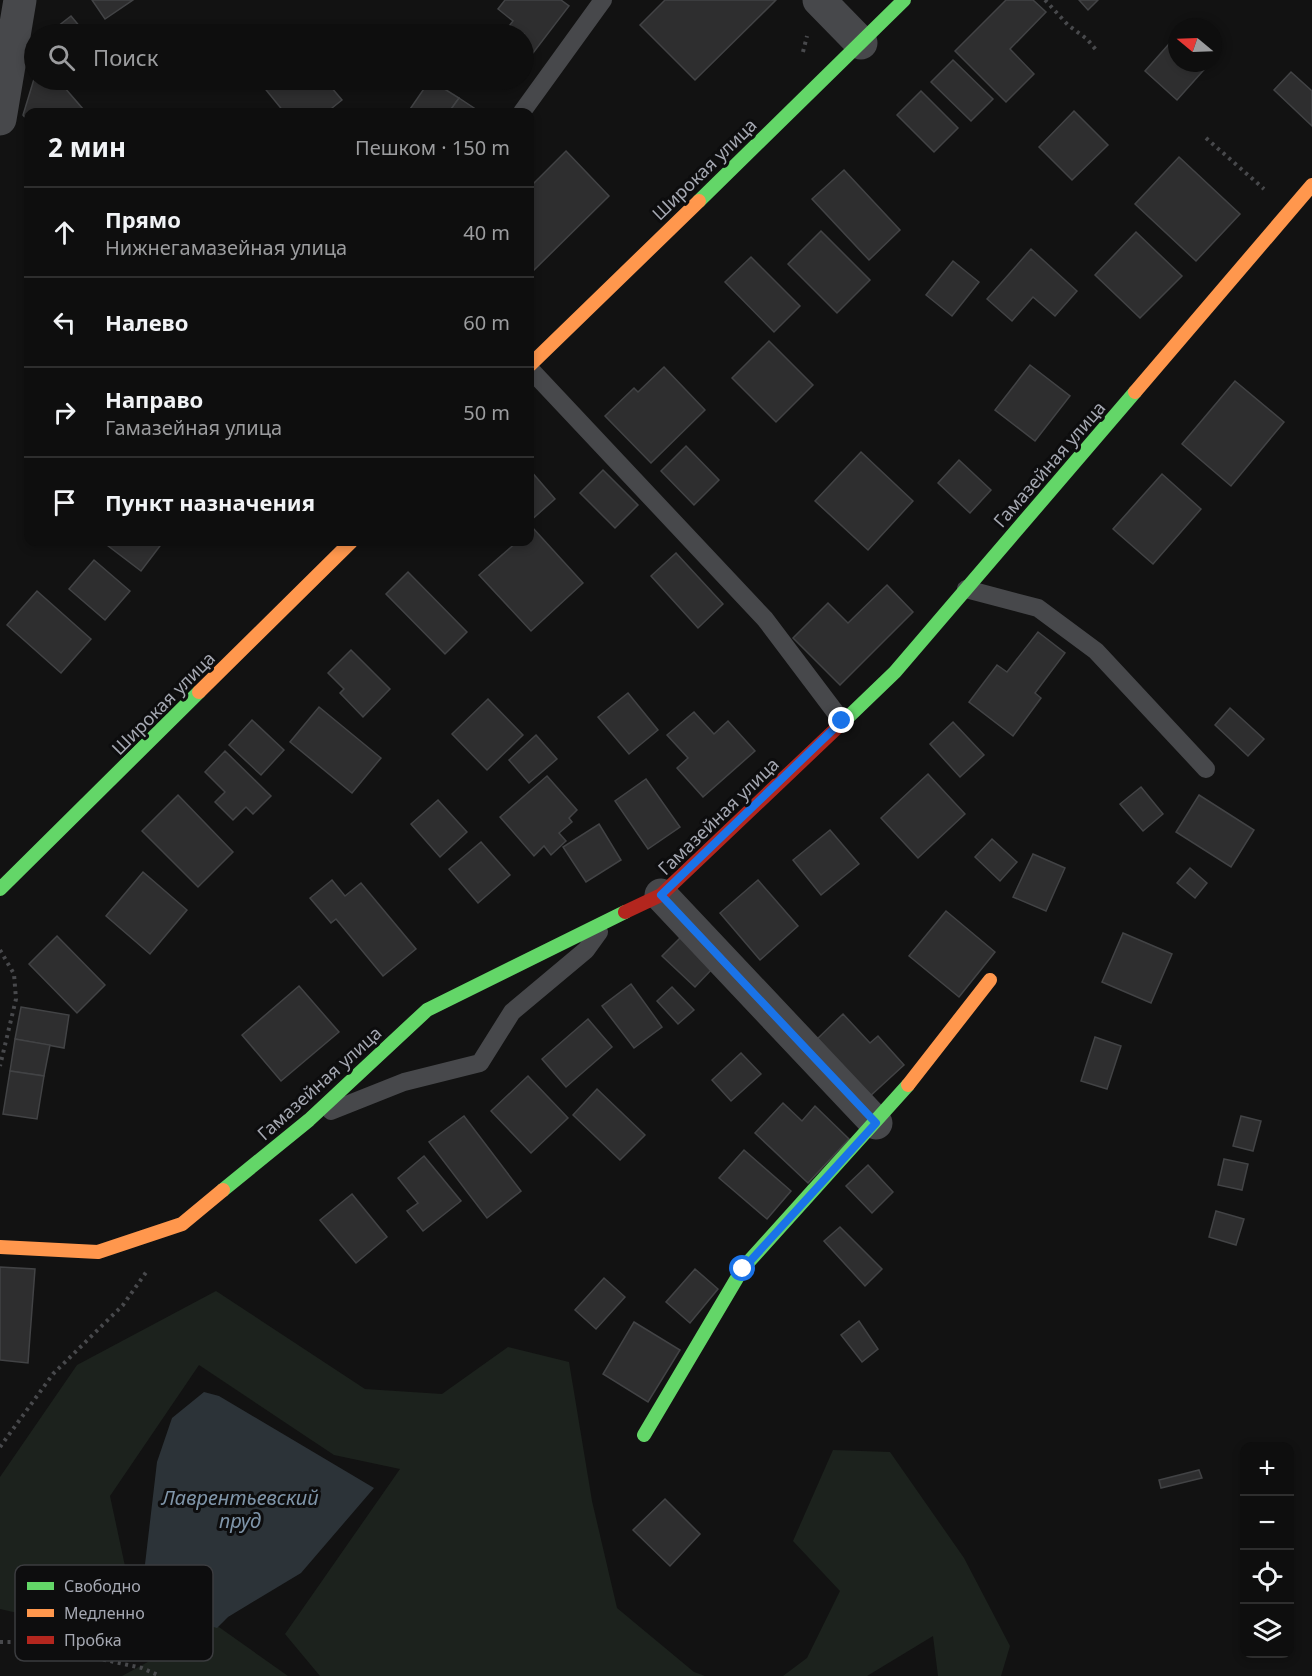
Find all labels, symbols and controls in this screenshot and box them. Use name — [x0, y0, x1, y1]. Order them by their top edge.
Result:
north arrow — [1168, 18, 1222, 72]
search box — [24, 24, 534, 90]
icon: search — [45, 41, 78, 74]
text: Поиск — [93, 42, 158, 72]
street label: Широкая улица — [646, 113, 762, 225]
text: 2 мин — [48, 129, 126, 165]
text: Пешком · 150 m — [355, 134, 510, 161]
text: Прямо — [105, 204, 181, 234]
icon: ahead — [48, 216, 81, 249]
text: 40 m — [463, 219, 510, 246]
text: Нижнегамазейная улица — [105, 234, 347, 261]
icon: left — [48, 306, 81, 339]
text: Налево — [105, 307, 188, 337]
text: 60 m — [463, 309, 510, 336]
text: Направо — [105, 384, 203, 414]
icon: right — [48, 396, 81, 429]
street label: Гамазейная улица — [988, 396, 1110, 532]
text: 50 m — [463, 399, 510, 426]
text: Гамазейная улица — [105, 414, 282, 441]
icon: arrive — [48, 486, 81, 519]
text: Пункт назначения — [105, 487, 315, 517]
street label: Широкая улица — [106, 646, 220, 760]
route end — [828, 707, 854, 733]
street label: Гамазейная улица — [652, 752, 784, 880]
street label: Гамазейная улица — [252, 1021, 386, 1145]
route start — [729, 1255, 755, 1281]
map controls — [1240, 1442, 1294, 1658]
button: + — [1240, 1442, 1294, 1496]
water label: Лаврентьевский пруд — [160, 1484, 319, 1534]
button: − — [1240, 1496, 1294, 1550]
button: locate — [1240, 1550, 1294, 1604]
legend — [15, 1565, 213, 1661]
text: Свободно — [64, 1575, 141, 1597]
text: Медленно — [64, 1602, 145, 1624]
button: layers — [1240, 1604, 1294, 1658]
text: Пробка — [64, 1629, 122, 1651]

